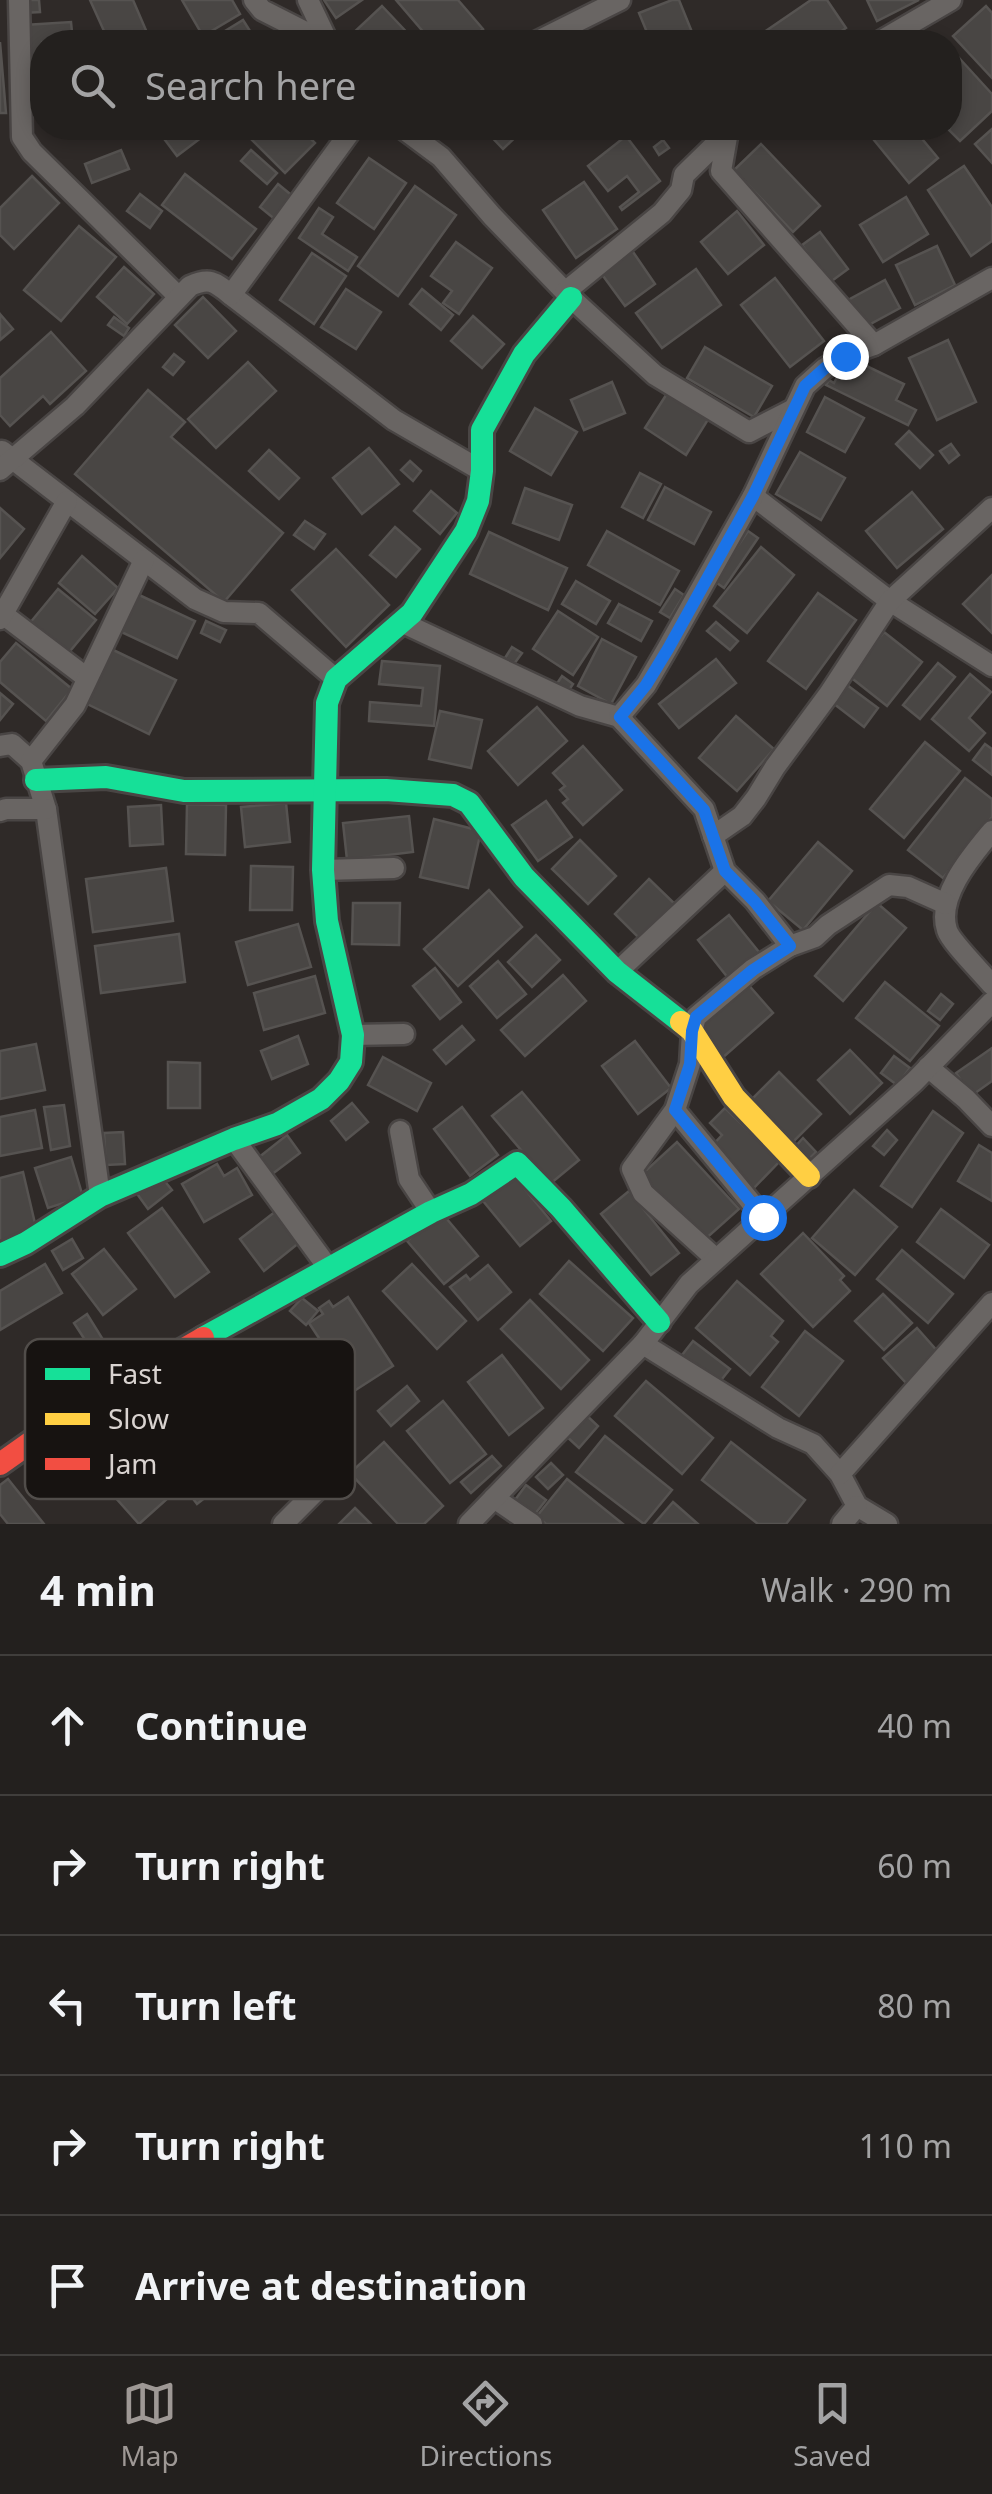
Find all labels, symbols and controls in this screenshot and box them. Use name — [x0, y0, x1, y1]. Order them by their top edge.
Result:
search box — [30, 30, 962, 140]
icon: search — [65, 58, 120, 113]
text: Search here — [145, 59, 356, 111]
route end — [823, 334, 869, 380]
route start — [741, 1195, 787, 1241]
legend — [25, 1339, 355, 1499]
text: Fast — [108, 1354, 162, 1392]
text: Slow — [108, 1399, 169, 1437]
text: Jam — [105, 1444, 158, 1482]
text: 4 min — [40, 1561, 156, 1618]
text: Walk · 290 m — [761, 1568, 952, 1611]
icon: ahead — [40, 1698, 95, 1753]
text: Continue — [135, 1699, 308, 1751]
text: 40 m — [877, 1704, 952, 1747]
icon: right — [40, 1838, 95, 1893]
text: Turn right — [135, 1839, 325, 1891]
text: 60 m — [877, 1844, 952, 1887]
icon: left — [40, 1978, 95, 2033]
text: Turn left — [135, 1979, 297, 2031]
text: 80 m — [877, 1984, 952, 2027]
icon: right — [40, 2118, 95, 2173]
text: Turn right — [135, 2119, 325, 2171]
text: 110 m — [859, 2124, 952, 2167]
icon: arrive — [40, 2258, 95, 2313]
text: Arrive at destination — [135, 2259, 527, 2311]
tab: Map — [120, 2376, 179, 2474]
tab: Directions — [420, 2376, 552, 2474]
tab: Saved — [793, 2376, 872, 2474]

